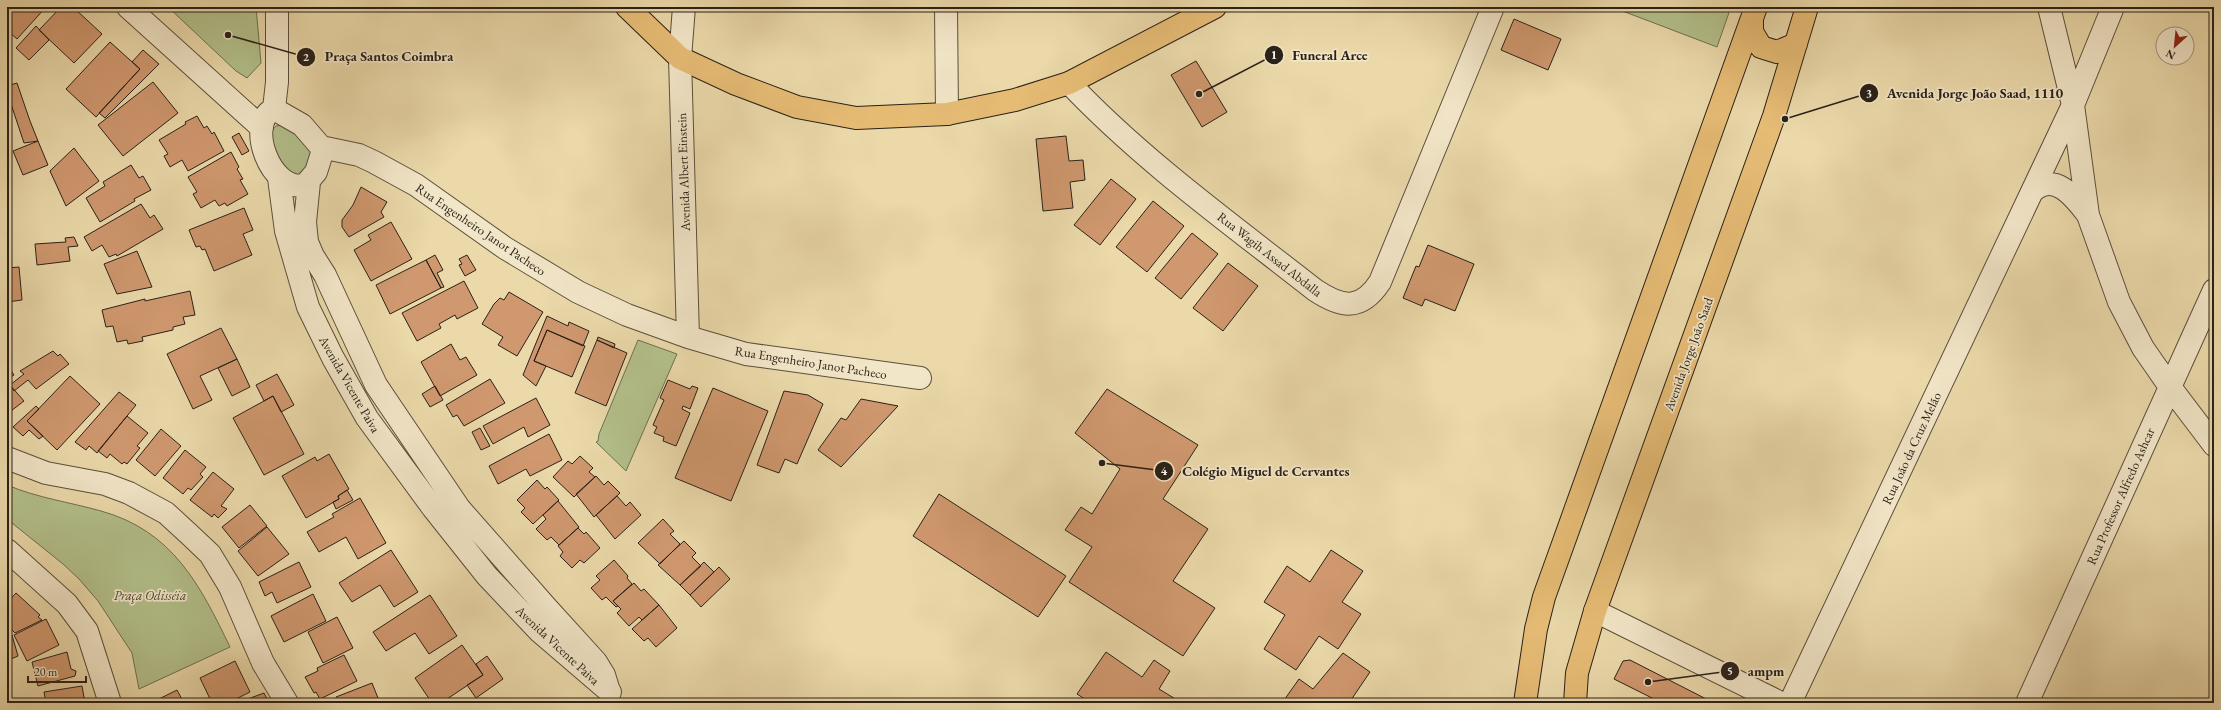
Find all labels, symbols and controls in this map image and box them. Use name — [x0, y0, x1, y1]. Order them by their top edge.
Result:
north arrow — [2155, 26, 2195, 66]
callout: Funeral Arce — [1264, 42, 1376, 68]
callout: Praça Santos Coimbra — [296, 44, 461, 70]
text: Funeral Arce — [1292, 46, 1368, 64]
text: Praça Santos Coimbra — [325, 47, 454, 65]
text: 1 — [1271, 47, 1277, 63]
text: N — [2163, 47, 2178, 63]
text: 2 — [303, 49, 310, 65]
callout: Avenida Jorge João Saad, 1110 — [1859, 80, 2071, 106]
text: Avenida Jorge João Saad, 1110 — [1886, 84, 2064, 102]
text: 3 — [1866, 85, 1872, 101]
street label: Avenida Albert Einstein — [673, 112, 694, 233]
street label: Rua Engenheiro Janot Pacheco — [412, 179, 549, 279]
street label: Rua Wagih Assad Abdalla — [1214, 208, 1326, 301]
street label: Avenida Jorge João Saad — [1660, 295, 1717, 414]
street label: Avenida Vicente Paiva — [314, 332, 385, 436]
street label: Rua Engenheiro Janot Pacheco — [734, 342, 888, 383]
street label: Rua João da Cruz Melão — [1878, 389, 1945, 507]
street label: Rua Professor Alfredo Ashcar — [2083, 424, 2159, 567]
callout: Colégio Miguel de Cervantes — [1154, 458, 1357, 484]
text: Colégio Miguel de Cervantes — [1182, 462, 1350, 480]
text: 4 — [1161, 463, 1168, 479]
park label: Praça Odisséia — [114, 587, 186, 604]
street label: Avenida Vicente Paiva — [511, 601, 604, 689]
scale bar — [28, 658, 86, 684]
callout: ampm — [1720, 658, 1792, 684]
text: ampm — [1748, 662, 1785, 680]
text: 5 — [1727, 663, 1733, 679]
text: 20 m — [34, 664, 58, 680]

